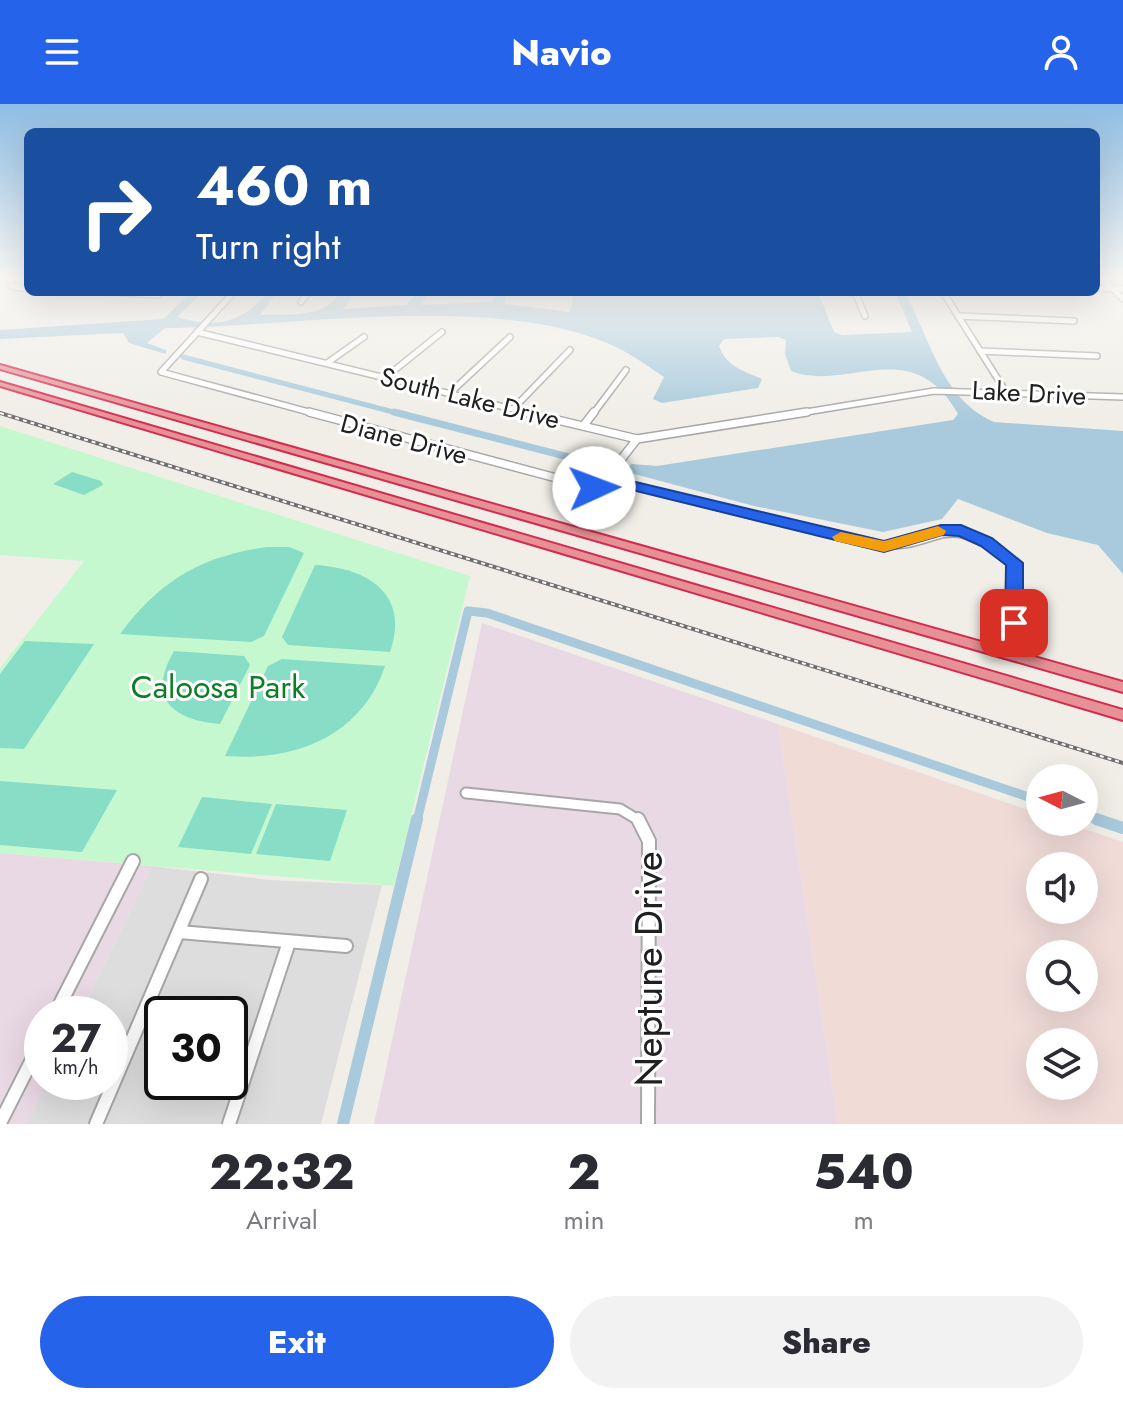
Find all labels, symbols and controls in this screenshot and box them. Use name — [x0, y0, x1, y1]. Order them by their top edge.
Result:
text: Navio — [511, 26, 612, 78]
icon: menu — [40, 30, 84, 74]
icon: person — [1039, 30, 1083, 74]
text: 460 m — [196, 145, 372, 226]
icon: right — [64, 160, 168, 264]
text: Turn right — [196, 220, 341, 272]
street label: South Lake Drive — [376, 357, 564, 439]
street label: Lake Drive — [971, 371, 1087, 415]
street label: Diane Drive — [336, 404, 472, 474]
position arrow — [552, 446, 636, 530]
pin — [980, 589, 1048, 657]
icon: arrive — [992, 601, 1036, 645]
park label: Caloosa Park — [131, 664, 306, 710]
north arrow — [1026, 764, 1098, 836]
map controls — [1026, 764, 1098, 1100]
street label: Neptune Drive — [621, 851, 676, 1087]
button: sound — [1026, 852, 1098, 924]
button: search — [1026, 940, 1098, 1012]
speed limit sign: 30 — [144, 996, 248, 1100]
text: 27 — [51, 1009, 101, 1067]
button: layers — [1026, 1028, 1098, 1100]
text: km/h — [53, 1053, 99, 1082]
text: 22:32 — [209, 1138, 354, 1207]
text: 2 — [568, 1138, 600, 1207]
text: 540 — [814, 1138, 914, 1207]
text: Arrival — [246, 1201, 318, 1239]
text: min — [564, 1201, 604, 1239]
text: m — [853, 1201, 874, 1239]
button: Exit — [40, 1296, 554, 1388]
button: Share — [570, 1296, 1083, 1388]

